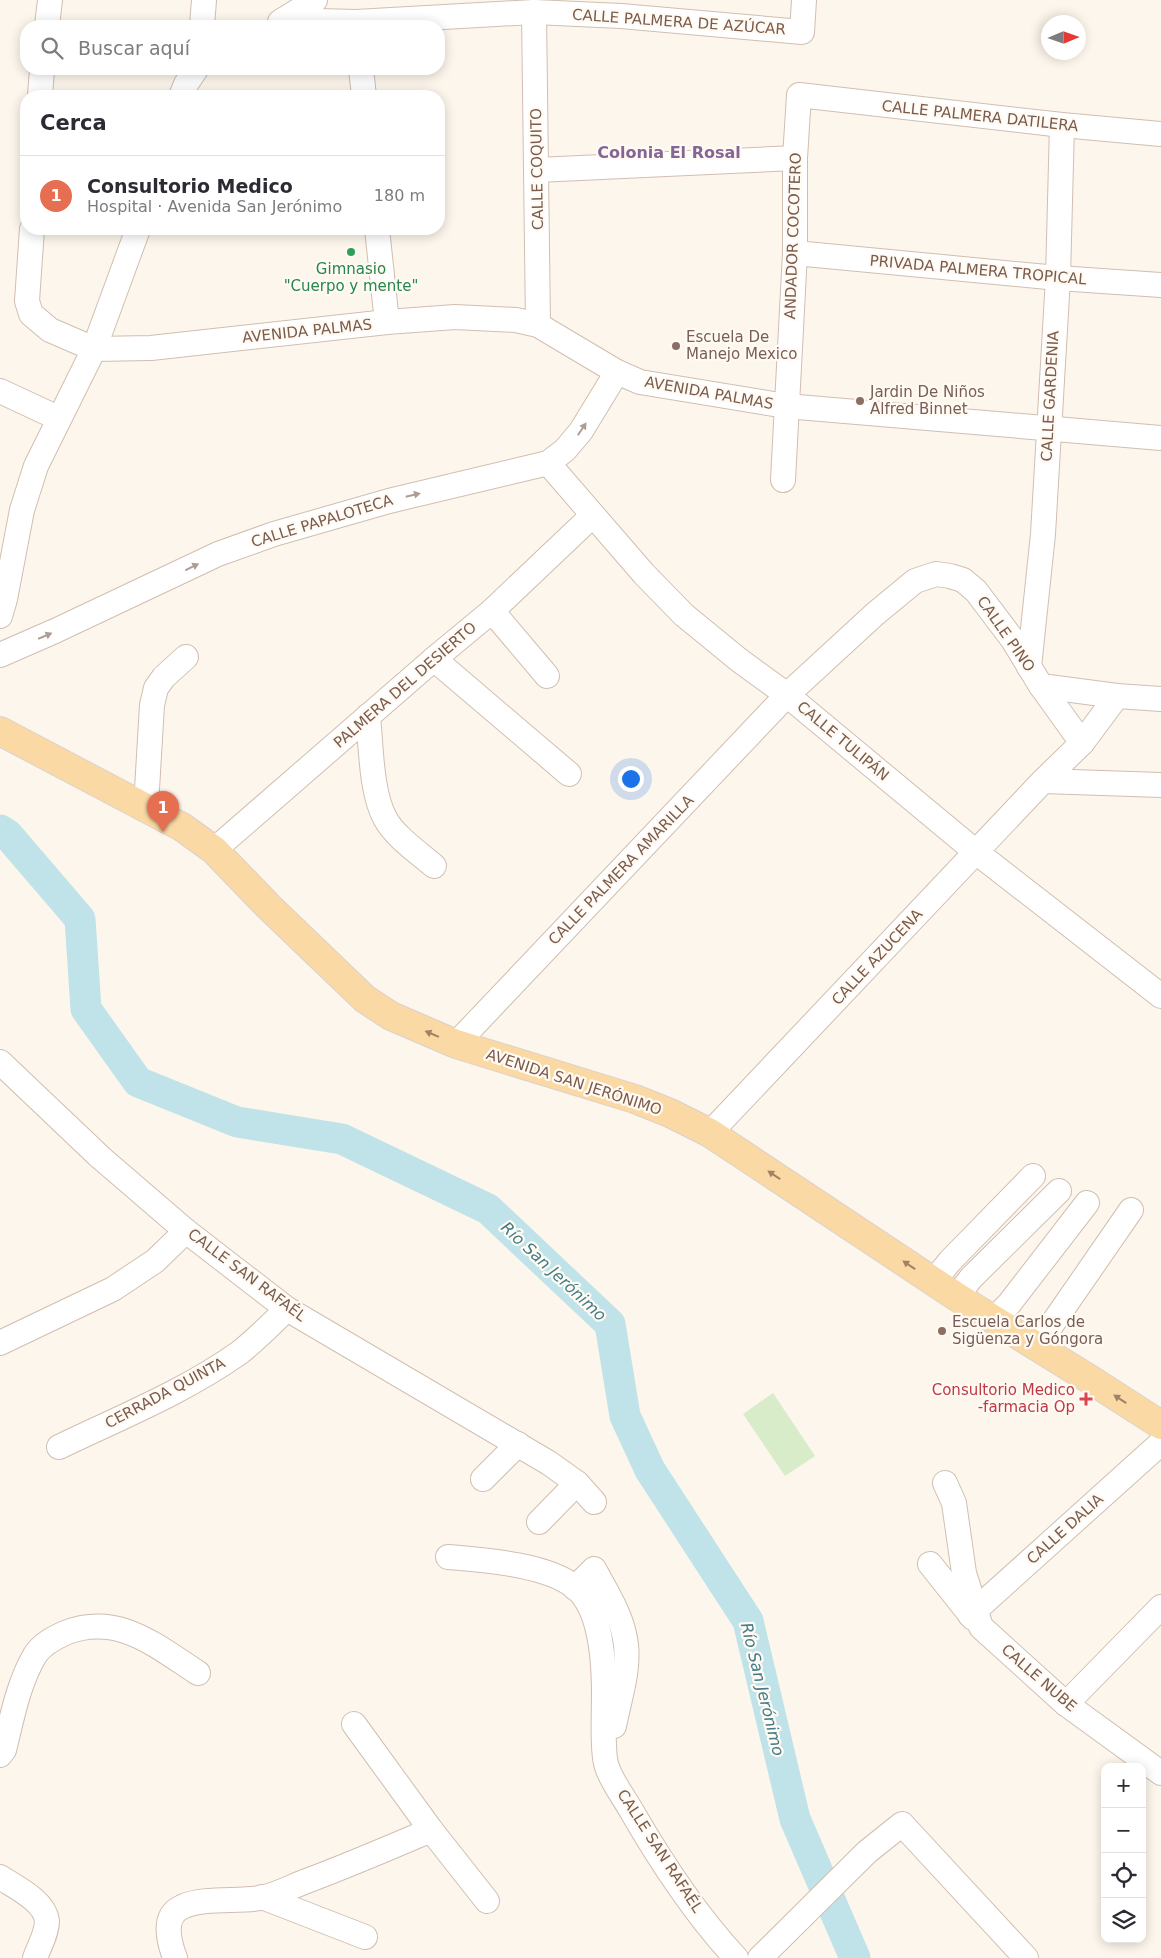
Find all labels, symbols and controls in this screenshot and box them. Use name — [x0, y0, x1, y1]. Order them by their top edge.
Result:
street label: CALLE PALMERA DE AZÚCAR — [572, 5, 787, 38]
north arrow — [1041, 15, 1086, 60]
search box — [20, 20, 445, 75]
icon: search — [38, 34, 66, 62]
text: Buscar aquí — [78, 37, 190, 59]
street label: CALLE PALMERA DATILERA — [881, 97, 1080, 135]
street label: CALLE COQUITO — [527, 108, 547, 230]
text: Cerca — [40, 111, 107, 135]
district label: Colonia El Rosal — [597, 143, 741, 162]
street label: ANDADOR COCOTERO — [781, 152, 805, 320]
text: Consultorio Medico — [87, 175, 293, 197]
text: 1 — [50, 186, 62, 205]
text: 180 m — [374, 186, 425, 205]
text: Hospital · Avenida San Jerónimo — [87, 197, 342, 216]
marker: Gimnasio "Cuerpo y mente" — [345, 246, 357, 258]
street label: PRIVADA PALMERA TROPICAL — [869, 252, 1088, 289]
place label: Gimnasio "Cuerpo y mente" — [284, 260, 418, 295]
street label: AVENIDA PALMAS — [241, 315, 373, 347]
place label: Escuela De Manejo Mexico — [686, 328, 797, 363]
street label: CALLE GARDENIA — [1038, 329, 1062, 462]
marker: Escuela De Manejo Mexico — [670, 340, 682, 352]
street label: AVENIDA PALMAS — [643, 373, 775, 413]
place label: Jardin De Niños Alfred Binnet — [869, 383, 985, 418]
marker: Jardin De Niños Alfred Binnet — [854, 395, 866, 407]
one-way arrow — [577, 422, 587, 436]
street label: CALLE PAPALOTECA — [249, 491, 396, 551]
one-way arrow — [405, 491, 420, 499]
one-way arrow — [185, 563, 199, 571]
street label: CALLE PINO — [973, 593, 1039, 675]
street label: PALMERA DEL DESIERTO — [330, 618, 480, 752]
one-way arrow — [38, 631, 52, 639]
street label: CALLE TULIPÁN — [793, 697, 893, 785]
your location — [618, 766, 644, 792]
pin: 1 — [147, 791, 179, 832]
street label: CALLE PALMERA AMARILLA — [545, 791, 698, 949]
street label: CALLE AZUCENA — [828, 905, 927, 1009]
one-way arrow — [425, 1029, 439, 1037]
street label: AVENIDA SAN JERÓNIMO — [484, 1044, 664, 1119]
one-way arrow — [767, 1170, 780, 1180]
water label: Río San Jerónimo — [497, 1218, 610, 1325]
street label: CALLE SAN RAFAÉL — [184, 1224, 311, 1326]
one-way arrow — [902, 1260, 916, 1270]
place label: Escuela Carlos de Sigüenza y Góngora — [952, 1313, 1103, 1348]
marker: Escuela Carlos de Sigüenza y Góngora — [936, 1325, 948, 1337]
street label: CERRADA QUINTA — [102, 1353, 229, 1432]
place label: Consultorio Medico -farmacia Op — [932, 1381, 1075, 1416]
marker: Consultorio Medico -farmacia Op — [1079, 1392, 1093, 1406]
one-way arrow — [1114, 1394, 1127, 1403]
street label: CALLE DALIA — [1023, 1490, 1107, 1568]
water label: Río San Jerónimo — [737, 1621, 788, 1758]
street label: CALLE NUBE — [998, 1640, 1080, 1716]
map controls — [1101, 1763, 1146, 1943]
button: + — [1101, 1763, 1146, 1808]
street label: CALLE SAN RAFAÉL — [613, 1786, 708, 1916]
button: − — [1101, 1808, 1146, 1853]
button: locate — [1101, 1853, 1146, 1898]
button: layers — [1101, 1898, 1146, 1943]

